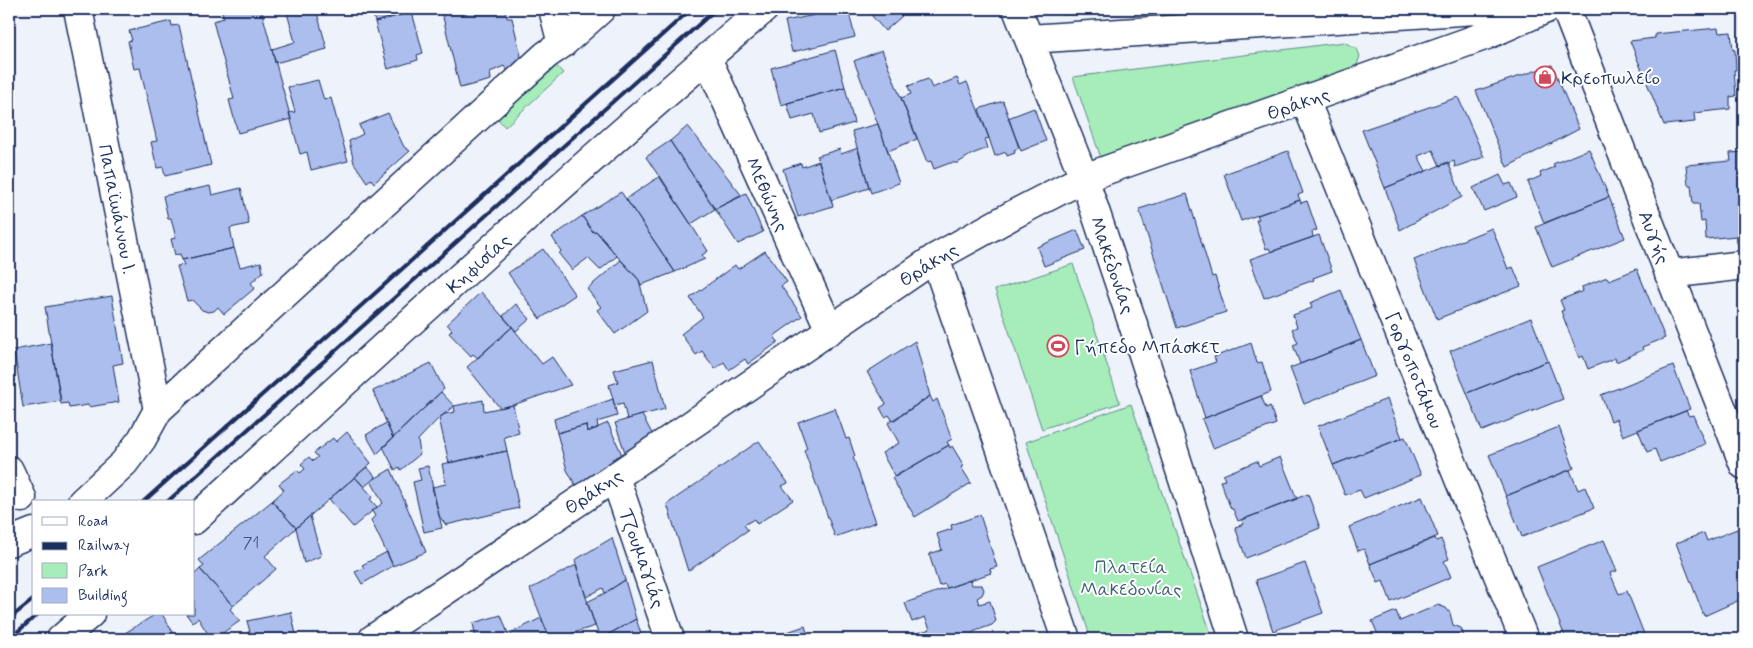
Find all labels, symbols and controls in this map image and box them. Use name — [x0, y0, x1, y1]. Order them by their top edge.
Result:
shop icon: Κρεοπωλείο — [1533, 65, 1557, 89]
place label: Κρεοπωλείο — [1561, 66, 1660, 91]
street label: Θράκης — [1264, 82, 1333, 127]
street label: Παπαϊωάννου Ι. — [92, 142, 141, 276]
street label: Μεθώνης — [739, 153, 794, 236]
street label: Αυγής — [1632, 207, 1675, 268]
street label: Μακεδονίας — [1083, 213, 1140, 317]
street label: Κηφισίας — [441, 228, 517, 300]
street label: Θράκης — [895, 237, 963, 293]
street label: Γοργοποτάμου — [1379, 308, 1448, 433]
sports icon: Γήπεδο Μπάσκετ — [1046, 334, 1070, 358]
place label: Γήπεδο Μπάσκετ — [1074, 335, 1219, 360]
street label: Θράκης — [560, 464, 628, 521]
legend — [32, 500, 195, 616]
street label: Τζουμαγιάς — [613, 505, 670, 612]
text: Road — [78, 512, 108, 532]
house number: 71 — [243, 533, 259, 554]
text: Railway — [78, 536, 130, 556]
park label: Πλατεία Μακεδονίας — [1080, 555, 1182, 602]
text: Park — [78, 562, 108, 582]
text: Building — [78, 586, 128, 607]

